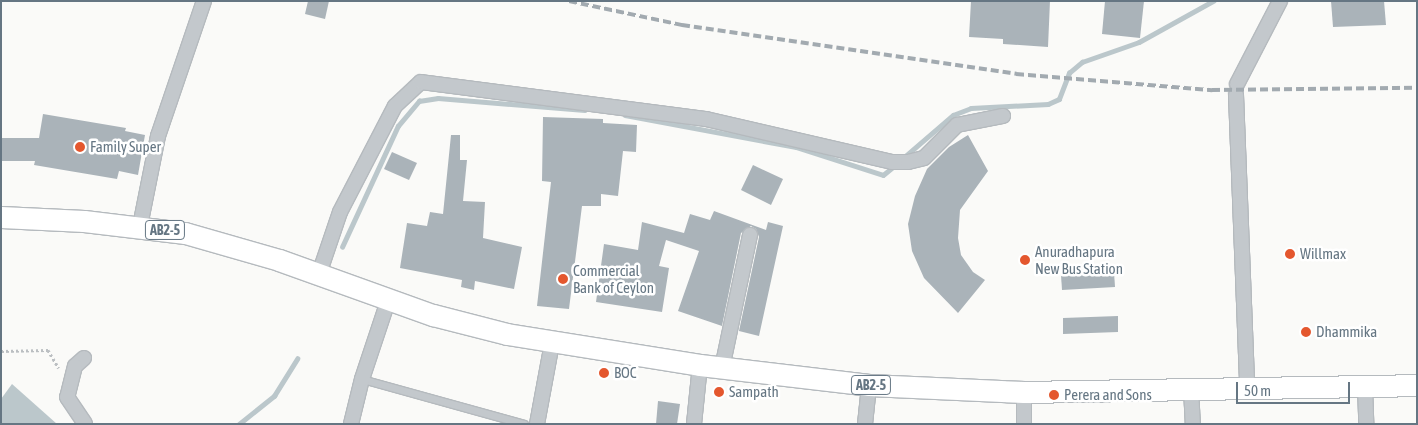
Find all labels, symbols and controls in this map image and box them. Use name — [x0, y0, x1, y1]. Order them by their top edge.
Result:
place label: Family Super — [90, 138, 161, 156]
marker: Family Super — [74, 141, 86, 153]
road number: AB2-5 — [144, 218, 186, 242]
place label: Anuradhapura New Bus Station — [1035, 242, 1123, 277]
place label: Willmax — [1300, 245, 1346, 263]
marker: Willmax — [1284, 248, 1296, 260]
marker: Anuradhapura New Bus Station — [1019, 254, 1031, 266]
place label: Commercial Bank of Ceylon — [573, 261, 654, 296]
marker: Commercial Bank of Ceylon — [557, 273, 569, 285]
place label: Dhammika — [1316, 323, 1377, 341]
marker: Dhammika — [1300, 326, 1312, 338]
place label: BOC — [614, 364, 637, 382]
marker: BOC — [598, 367, 610, 379]
scale bar — [1238, 372, 1352, 404]
road number: AB2-5 — [850, 374, 892, 396]
text: 50 m — [1244, 382, 1271, 399]
place label: Sampath — [729, 383, 779, 401]
marker: Sampath — [713, 386, 725, 398]
place label: Perera and Sons — [1064, 386, 1152, 404]
marker: Perera and Sons — [1048, 389, 1060, 401]

